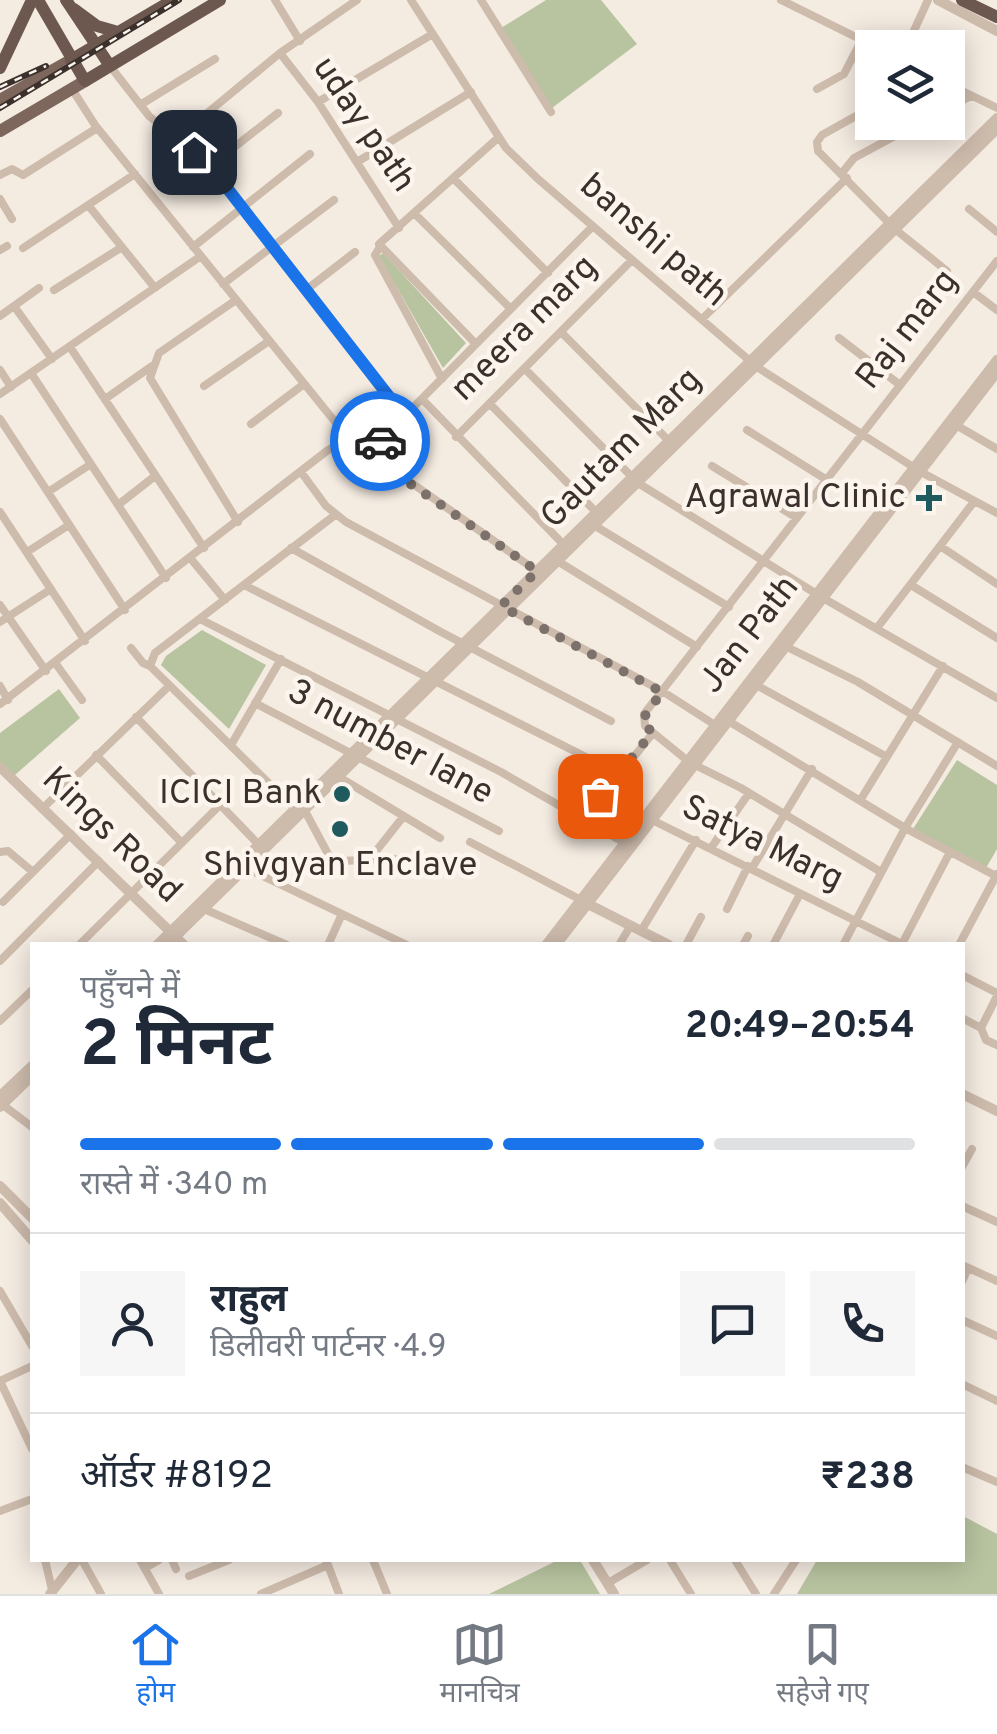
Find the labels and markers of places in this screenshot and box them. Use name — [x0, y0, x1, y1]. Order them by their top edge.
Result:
pin — [152, 110, 237, 195]
place label: Agrawal Clinic — [684, 476, 906, 520]
marker: Agrawal Clinic — [916, 485, 942, 511]
pin — [558, 754, 643, 839]
place label: ICICI Bank — [159, 772, 322, 816]
marker: ICICI Bank — [331, 783, 353, 805]
marker: Shivgyan Enclave — [329, 818, 351, 840]
place label: Shivgyan Enclave — [203, 844, 477, 888]

